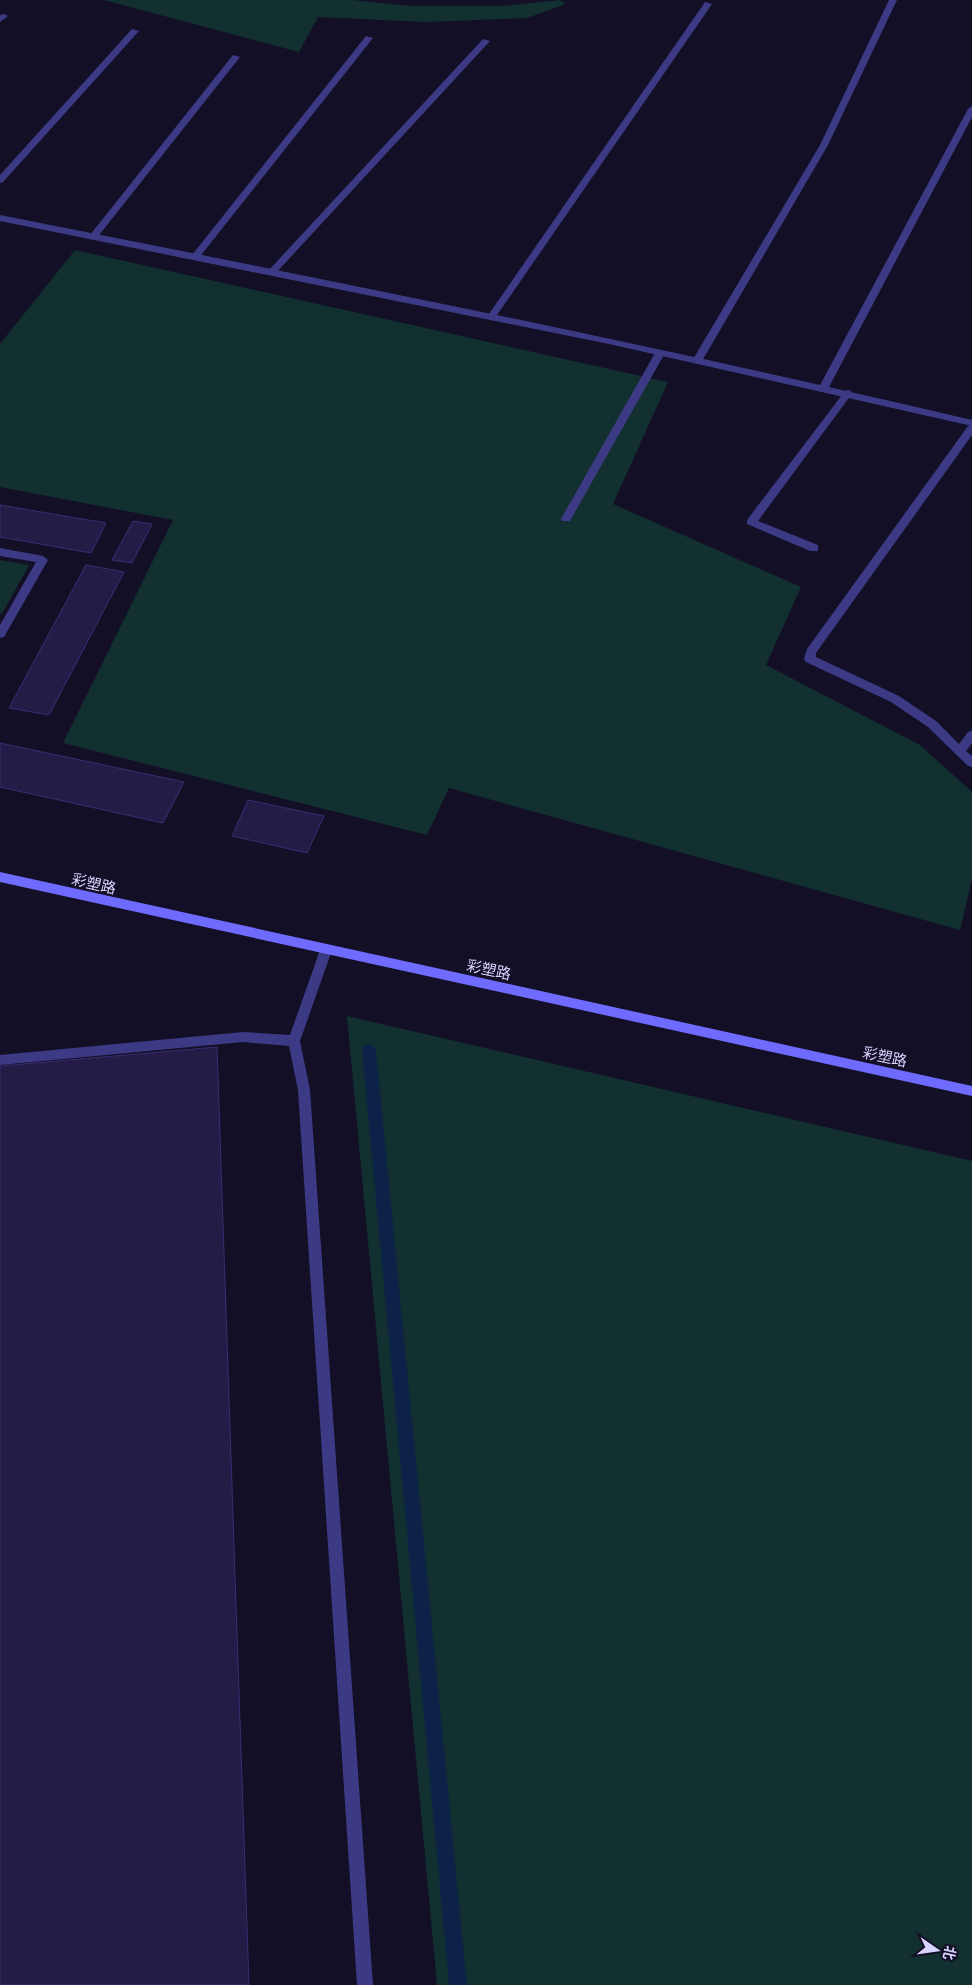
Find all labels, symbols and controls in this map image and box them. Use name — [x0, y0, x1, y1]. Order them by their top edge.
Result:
street label: 彩塑路 — [70, 868, 118, 898]
street label: 彩塑路 — [465, 955, 513, 983]
street label: 彩塑路 — [861, 1042, 909, 1070]
north arrow — [912, 1925, 962, 1975]
text: 北 — [939, 1944, 961, 1962]

